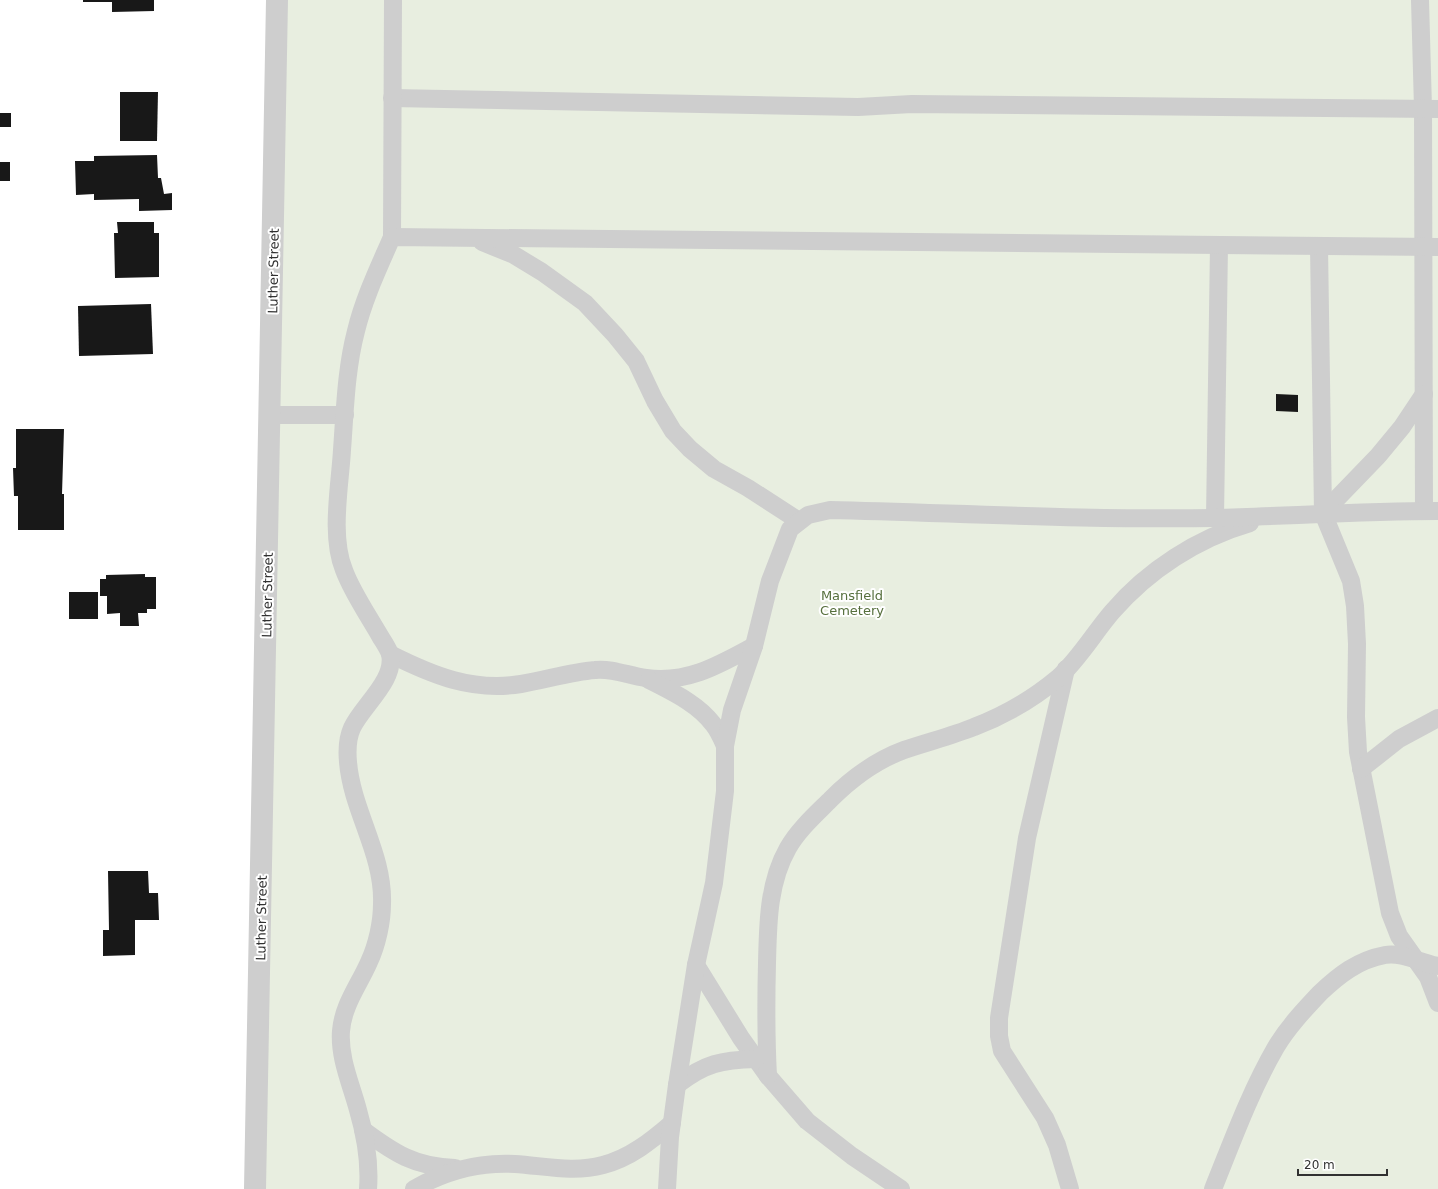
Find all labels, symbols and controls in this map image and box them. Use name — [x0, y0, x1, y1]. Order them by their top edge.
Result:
street label: Luther Street — [265, 228, 282, 314]
street label: Luther Street — [259, 552, 276, 638]
park label: Mansfield Cemetery — [820, 588, 884, 618]
street label: Luther Street — [253, 875, 270, 961]
scale bar — [1298, 1151, 1387, 1177]
text: 20 m — [1304, 1158, 1335, 1172]

